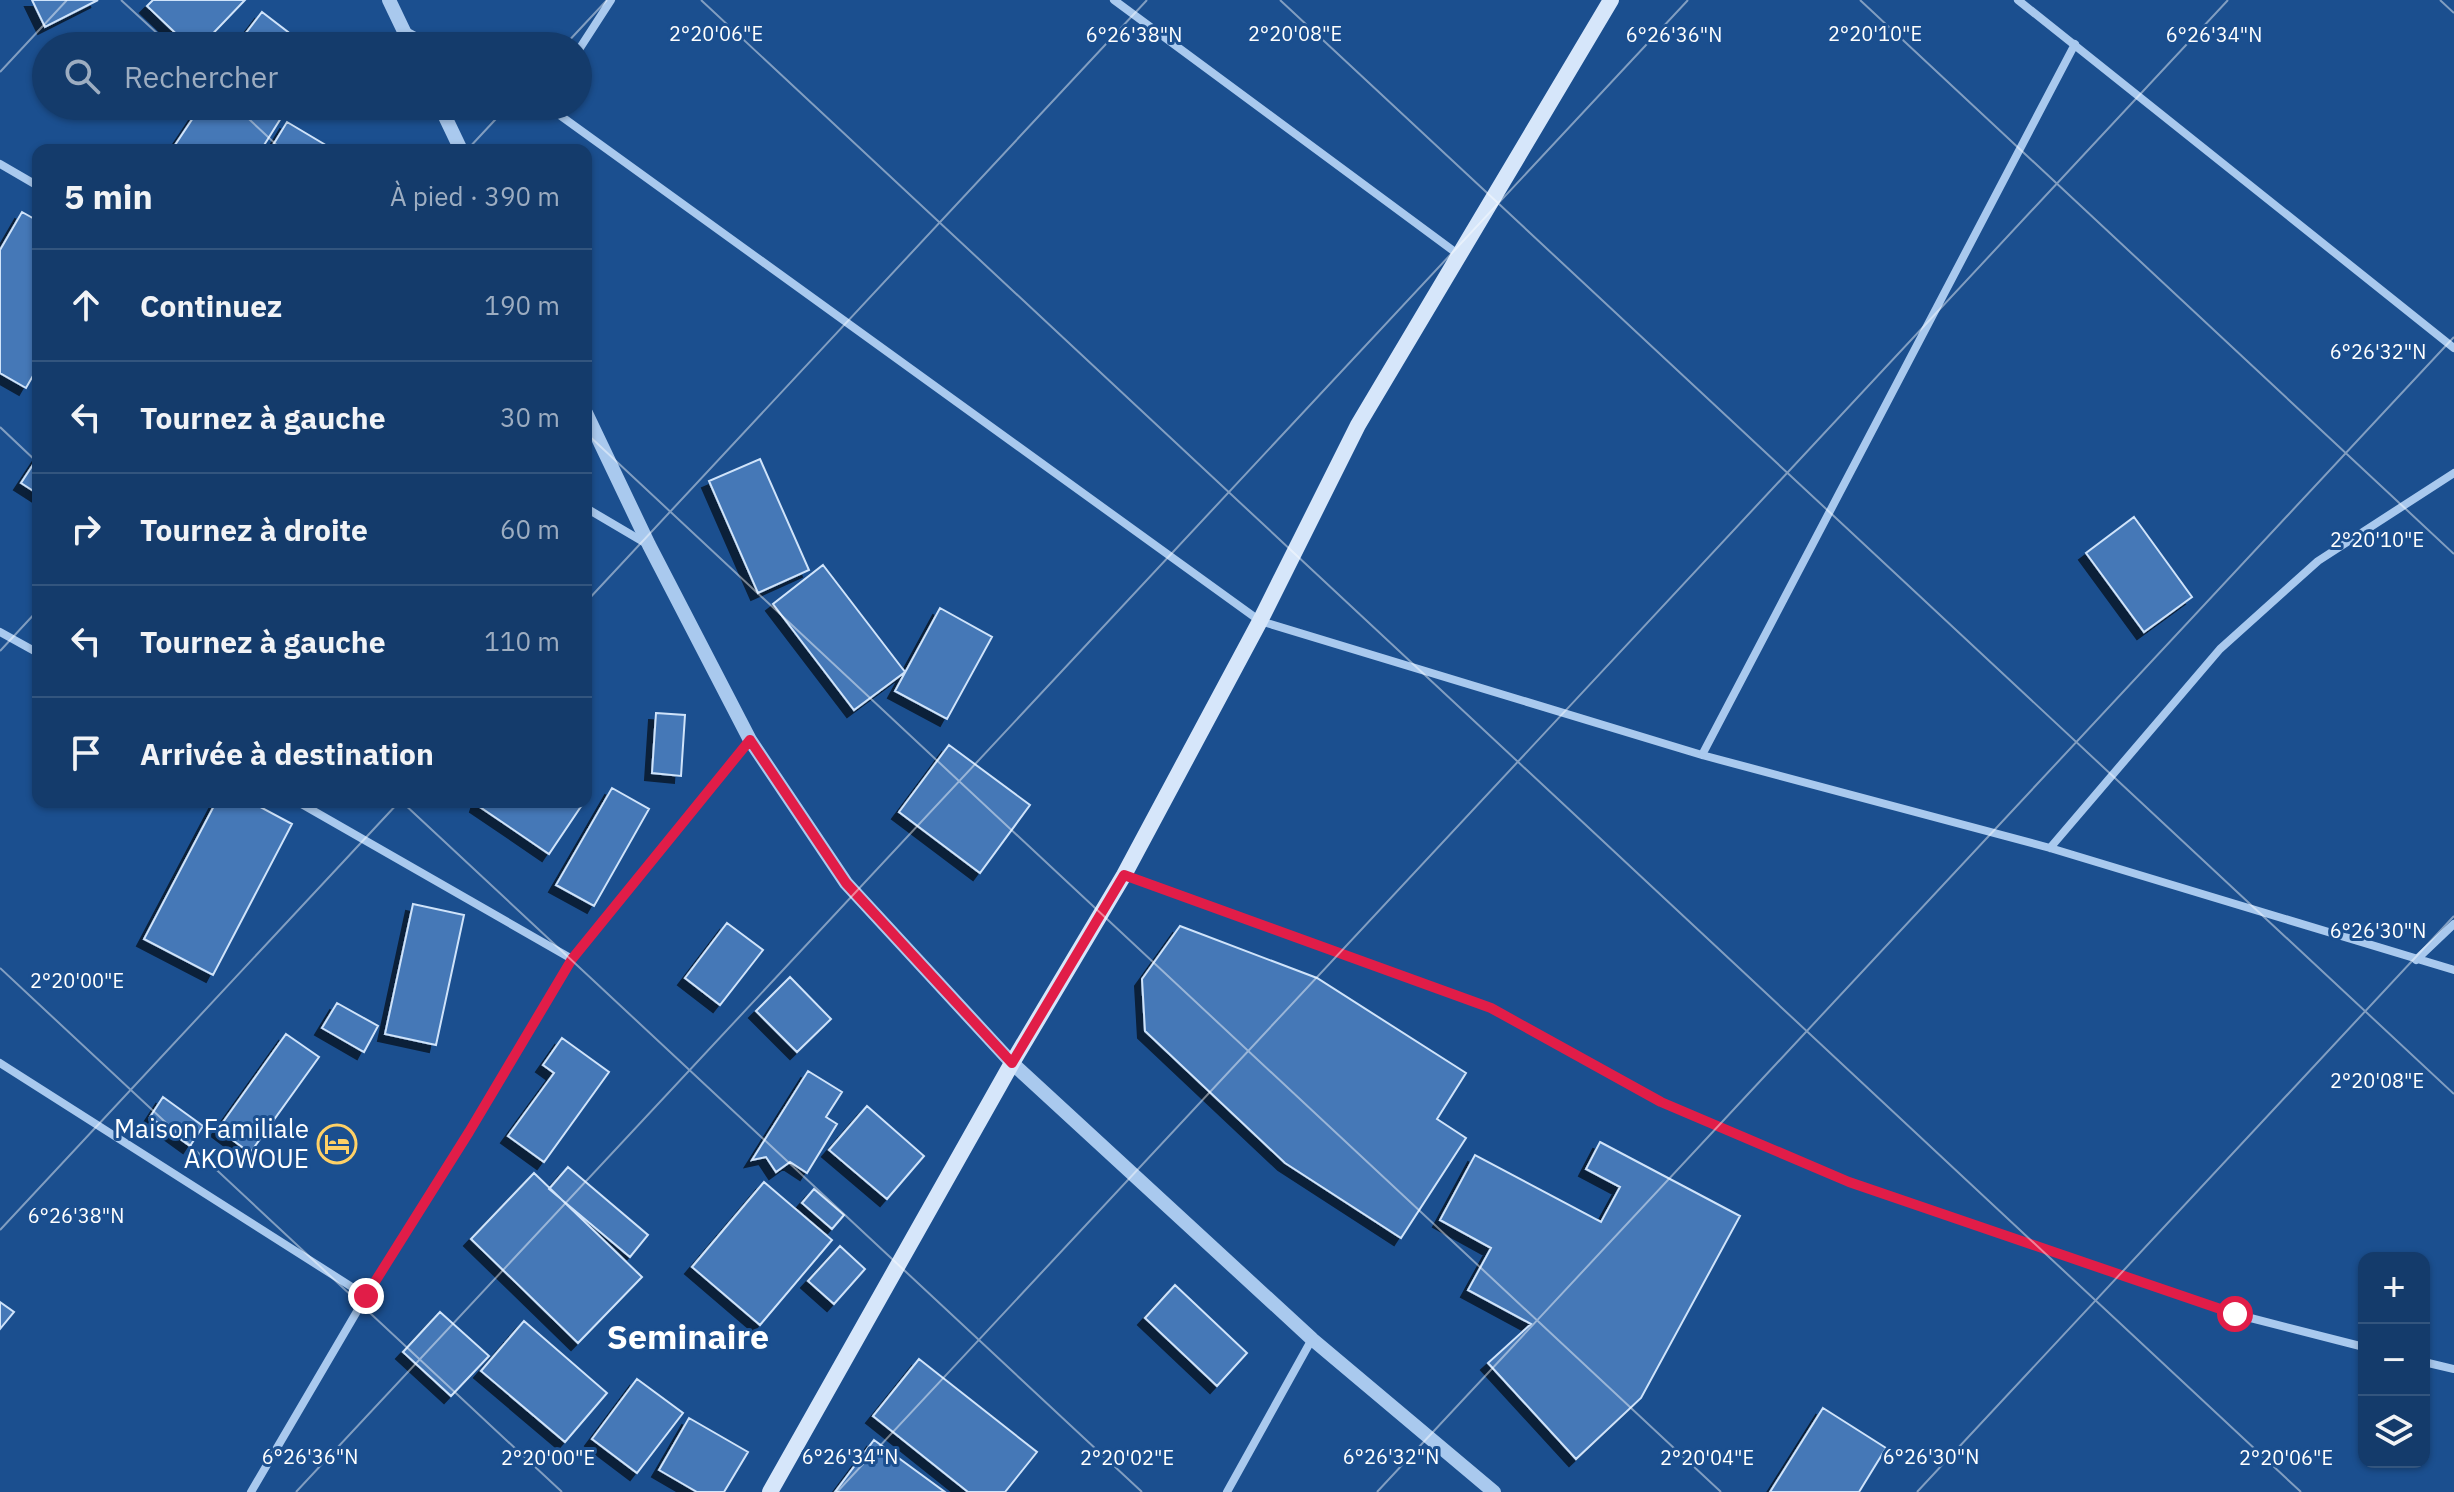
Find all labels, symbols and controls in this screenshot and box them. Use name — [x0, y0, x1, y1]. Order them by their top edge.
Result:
text: 2°20'06"E — [669, 20, 763, 47]
text: 2°20'08"E — [1248, 20, 1342, 47]
text: 2°20'10"E — [1828, 20, 1922, 47]
text: 6°26'38"N — [1086, 21, 1182, 48]
text: 6°26'36"N — [1626, 21, 1722, 48]
text: 6°26'34"N — [2166, 21, 2262, 48]
search box — [32, 32, 592, 120]
icon: search — [60, 54, 104, 98]
text: Rechercher — [124, 57, 278, 96]
text: 5 min — [64, 174, 153, 218]
text: À pied · 390 m — [390, 179, 560, 213]
icon: ahead — [64, 283, 108, 327]
text: Continuez — [140, 286, 282, 325]
text: 190 m — [484, 288, 560, 322]
text: 6°26'32"N — [2330, 338, 2426, 365]
icon: left — [64, 395, 108, 439]
text: Tournez à gauche — [140, 398, 386, 437]
text: 30 m — [500, 400, 560, 434]
icon: right — [64, 507, 108, 551]
text: Tournez à droite — [140, 510, 368, 549]
text: 60 m — [500, 512, 560, 546]
text: 2°20'10"E — [2330, 526, 2424, 553]
icon: left — [64, 619, 108, 663]
text: Tournez à gauche — [140, 622, 386, 661]
text: 110 m — [484, 624, 560, 658]
icon: arrive — [64, 731, 108, 775]
text: Arrivée à destination — [140, 734, 434, 773]
text: 6°26'30"N — [2330, 917, 2426, 944]
text: 2°20'00"E — [30, 967, 124, 994]
text: 2°20'08"E — [2330, 1067, 2424, 1094]
place label: Maison Familiale AKOWOUE — [114, 1111, 309, 1175]
hotel icon: Maison Familiale AKOWOUE — [316, 1123, 358, 1165]
text: 6°26'38"N — [28, 1202, 124, 1229]
map controls — [2358, 1252, 2430, 1468]
button: + — [2358, 1252, 2430, 1324]
route end — [348, 1278, 384, 1314]
route start — [2217, 1296, 2253, 1332]
district label: Seminaire — [607, 1314, 769, 1358]
button: − — [2358, 1324, 2430, 1396]
button: layers — [2358, 1396, 2430, 1468]
text: 6°26'36"N — [262, 1443, 358, 1470]
text: 6°26'34"N — [802, 1443, 898, 1470]
text: 6°26'32"N — [1343, 1443, 1439, 1470]
text: 6°26'30"N — [1883, 1443, 1979, 1470]
text: 2°20'00"E — [501, 1444, 595, 1471]
text: 2°20'02"E — [1080, 1444, 1174, 1471]
text: 2°20'04"E — [1660, 1444, 1754, 1471]
text: 2°20'06"E — [2239, 1444, 2333, 1471]

